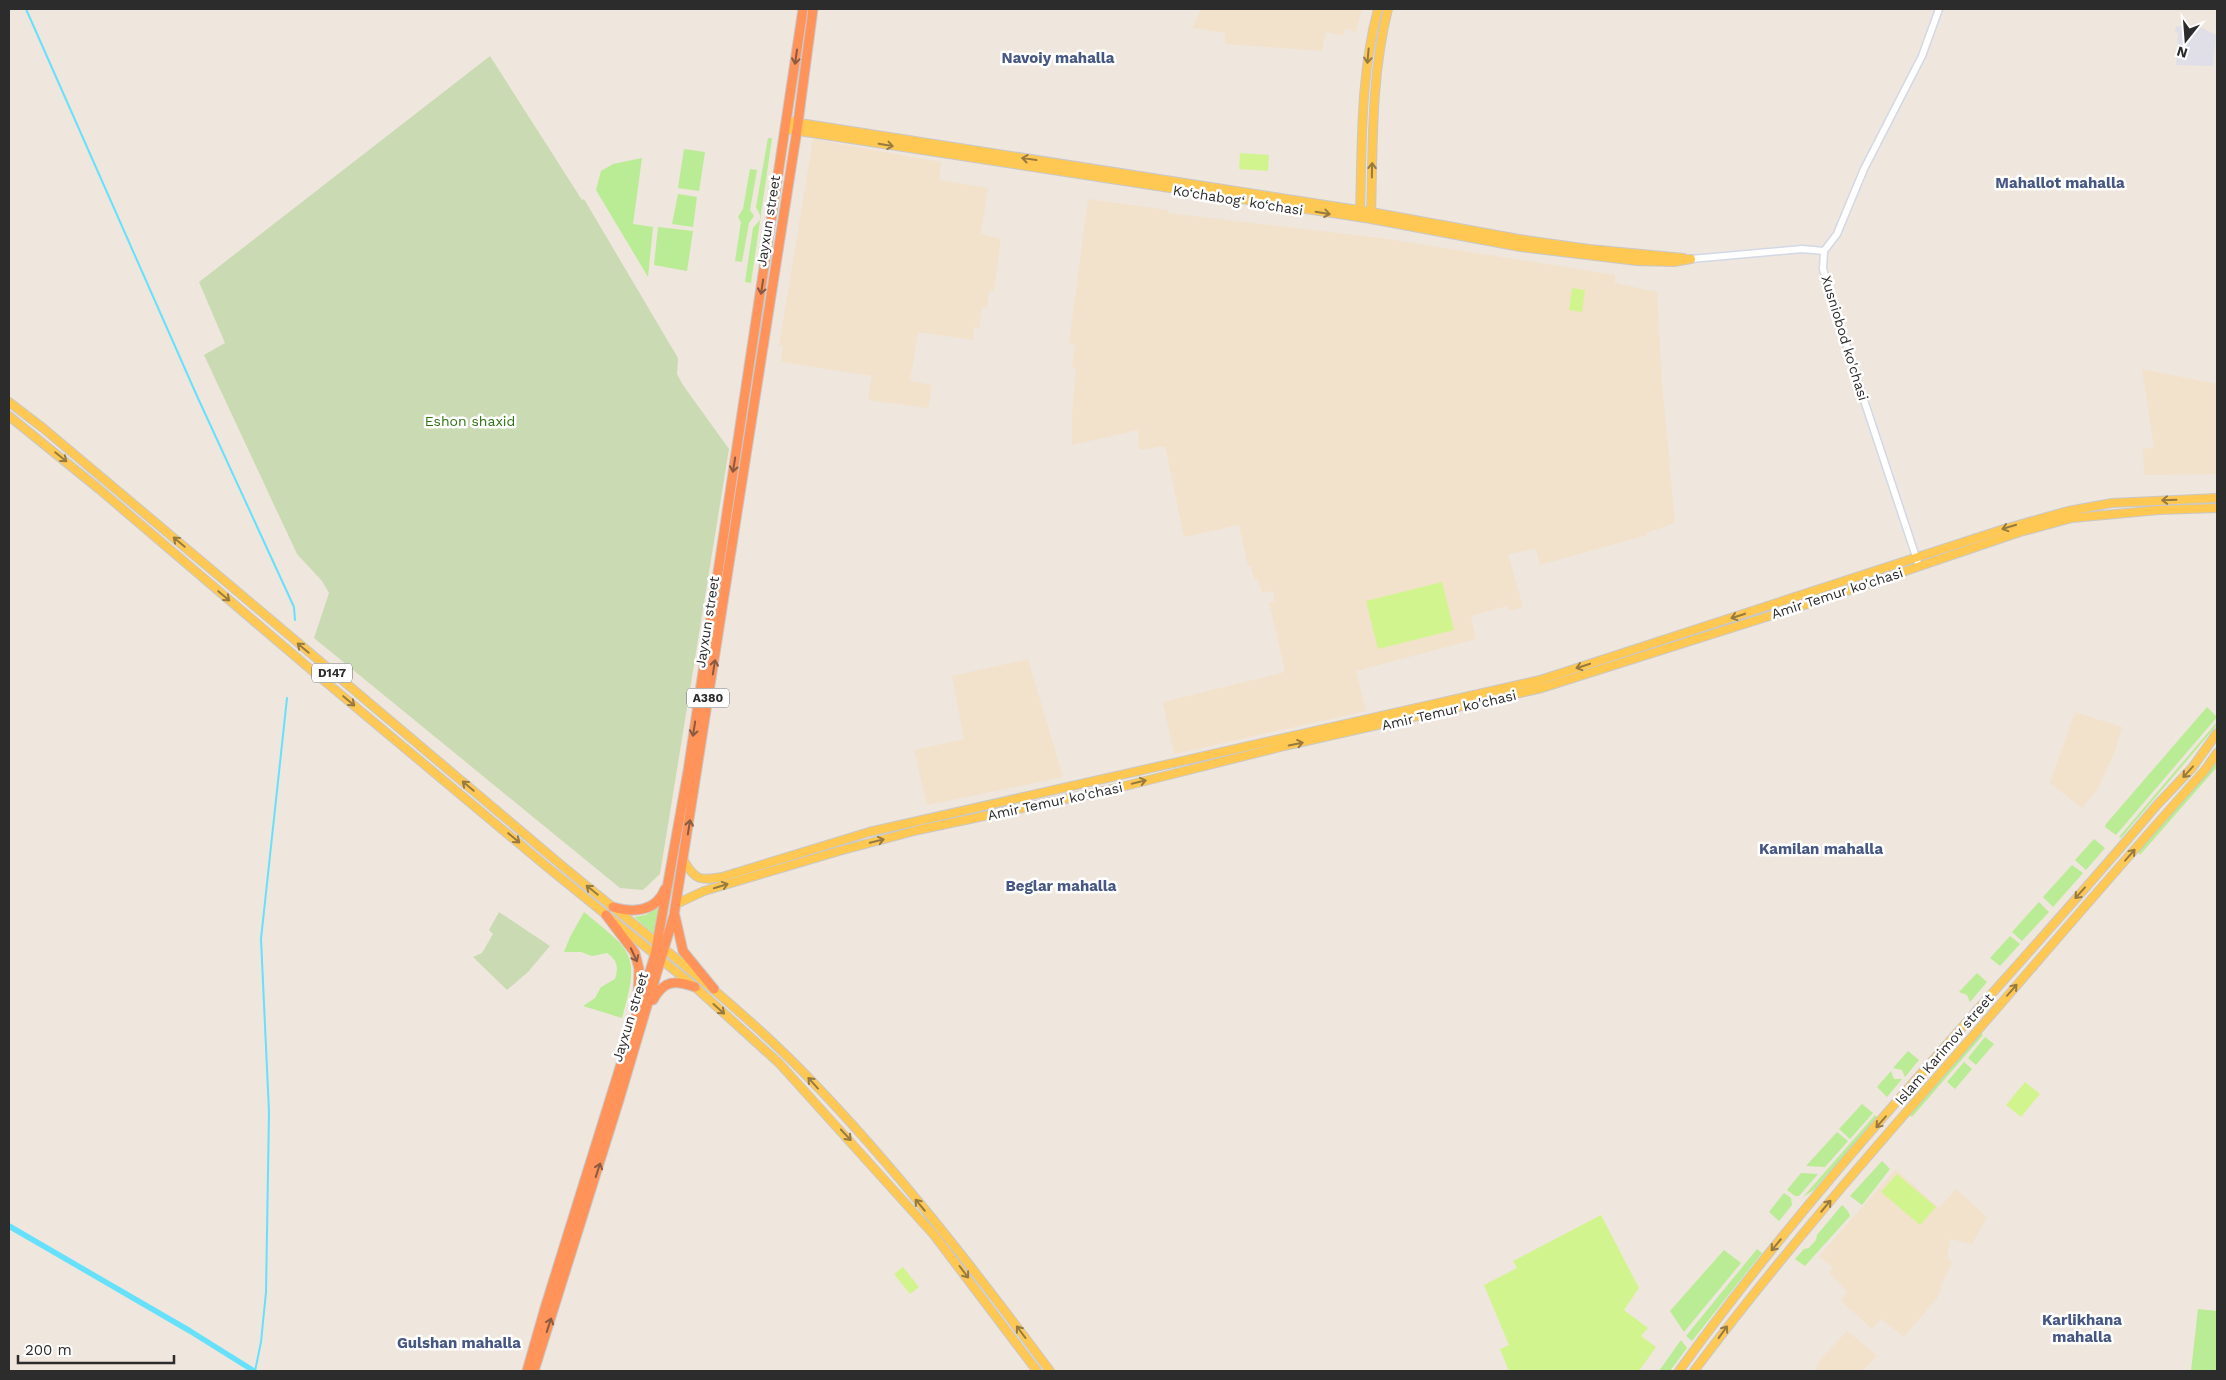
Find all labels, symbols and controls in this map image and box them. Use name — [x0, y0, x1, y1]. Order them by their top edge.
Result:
north arrow — [2161, 15, 2211, 65]
text: N — [2175, 43, 2189, 62]
one-way arrow — [1364, 48, 1373, 64]
one-way arrow — [791, 49, 801, 65]
district label: Navoiy mahalla — [1002, 49, 1115, 67]
one-way arrow — [877, 140, 893, 150]
one-way arrow — [1021, 153, 1037, 163]
one-way arrow — [1367, 163, 1377, 179]
street label: Jayxun street — [753, 174, 783, 268]
district label: Mahallot mahalla — [1995, 174, 2125, 192]
street label: Ko‘chabog‘ ko‘chasi — [1172, 182, 1304, 218]
one-way arrow — [1315, 208, 1331, 218]
street label: Xusniobod ko'chasi — [1818, 274, 1872, 402]
one-way arrow — [757, 279, 767, 295]
park label: Eshon shaxid — [425, 413, 515, 429]
one-way arrow — [54, 451, 67, 462]
one-way arrow — [729, 456, 739, 472]
one-way arrow — [2161, 495, 2177, 504]
one-way arrow — [2001, 523, 2017, 533]
one-way arrow — [173, 537, 186, 548]
street label: Amir Temur ko'chasi — [1769, 564, 1905, 622]
street label: Jayxun street — [692, 575, 722, 669]
one-way arrow — [218, 591, 231, 602]
one-way arrow — [1730, 611, 1746, 621]
one-way arrow — [296, 643, 309, 654]
one-way arrow — [709, 659, 719, 675]
one-way arrow — [1576, 661, 1592, 671]
road number: D147 — [312, 664, 352, 682]
street label: Amir Temur ko'chasi — [1380, 687, 1518, 733]
road number: A380 — [687, 688, 729, 708]
one-way arrow — [342, 695, 355, 707]
one-way arrow — [689, 721, 699, 737]
one-way arrow — [1288, 738, 1304, 748]
one-way arrow — [2182, 766, 2194, 778]
one-way arrow — [1130, 777, 1146, 787]
street label: Amir Temur ko'chasi — [986, 779, 1124, 823]
one-way arrow — [462, 780, 475, 791]
one-way arrow — [684, 820, 694, 836]
one-way arrow — [507, 833, 520, 844]
one-way arrow — [869, 835, 885, 845]
district label: Kamilan mahalla — [1759, 840, 1883, 858]
one-way arrow — [2125, 848, 2136, 861]
district label: Beglar mahalla — [1006, 877, 1117, 895]
one-way arrow — [713, 880, 729, 890]
one-way arrow — [586, 885, 599, 896]
one-way arrow — [2074, 887, 2086, 900]
one-way arrow — [629, 947, 639, 962]
street label: Jayxun street — [609, 970, 651, 1064]
one-way arrow — [2006, 984, 2018, 997]
street label: Islam Karimov street — [1891, 990, 1997, 1108]
one-way arrow — [712, 1003, 725, 1014]
one-way arrow — [807, 1076, 819, 1089]
one-way arrow — [1876, 1115, 1887, 1128]
one-way arrow — [840, 1129, 852, 1142]
one-way arrow — [593, 1162, 603, 1178]
one-way arrow — [915, 1199, 926, 1212]
one-way arrow — [1820, 1200, 1831, 1213]
one-way arrow — [1770, 1238, 1781, 1251]
one-way arrow — [959, 1265, 969, 1279]
district label: Karlikhana mahalla — [2042, 1311, 2122, 1346]
one-way arrow — [544, 1317, 554, 1333]
one-way arrow — [1016, 1325, 1026, 1339]
one-way arrow — [1718, 1325, 1728, 1339]
scale bar — [18, 1332, 174, 1364]
district label: Gulshan mahalla — [397, 1334, 521, 1352]
text: 200 m — [25, 1341, 72, 1359]

